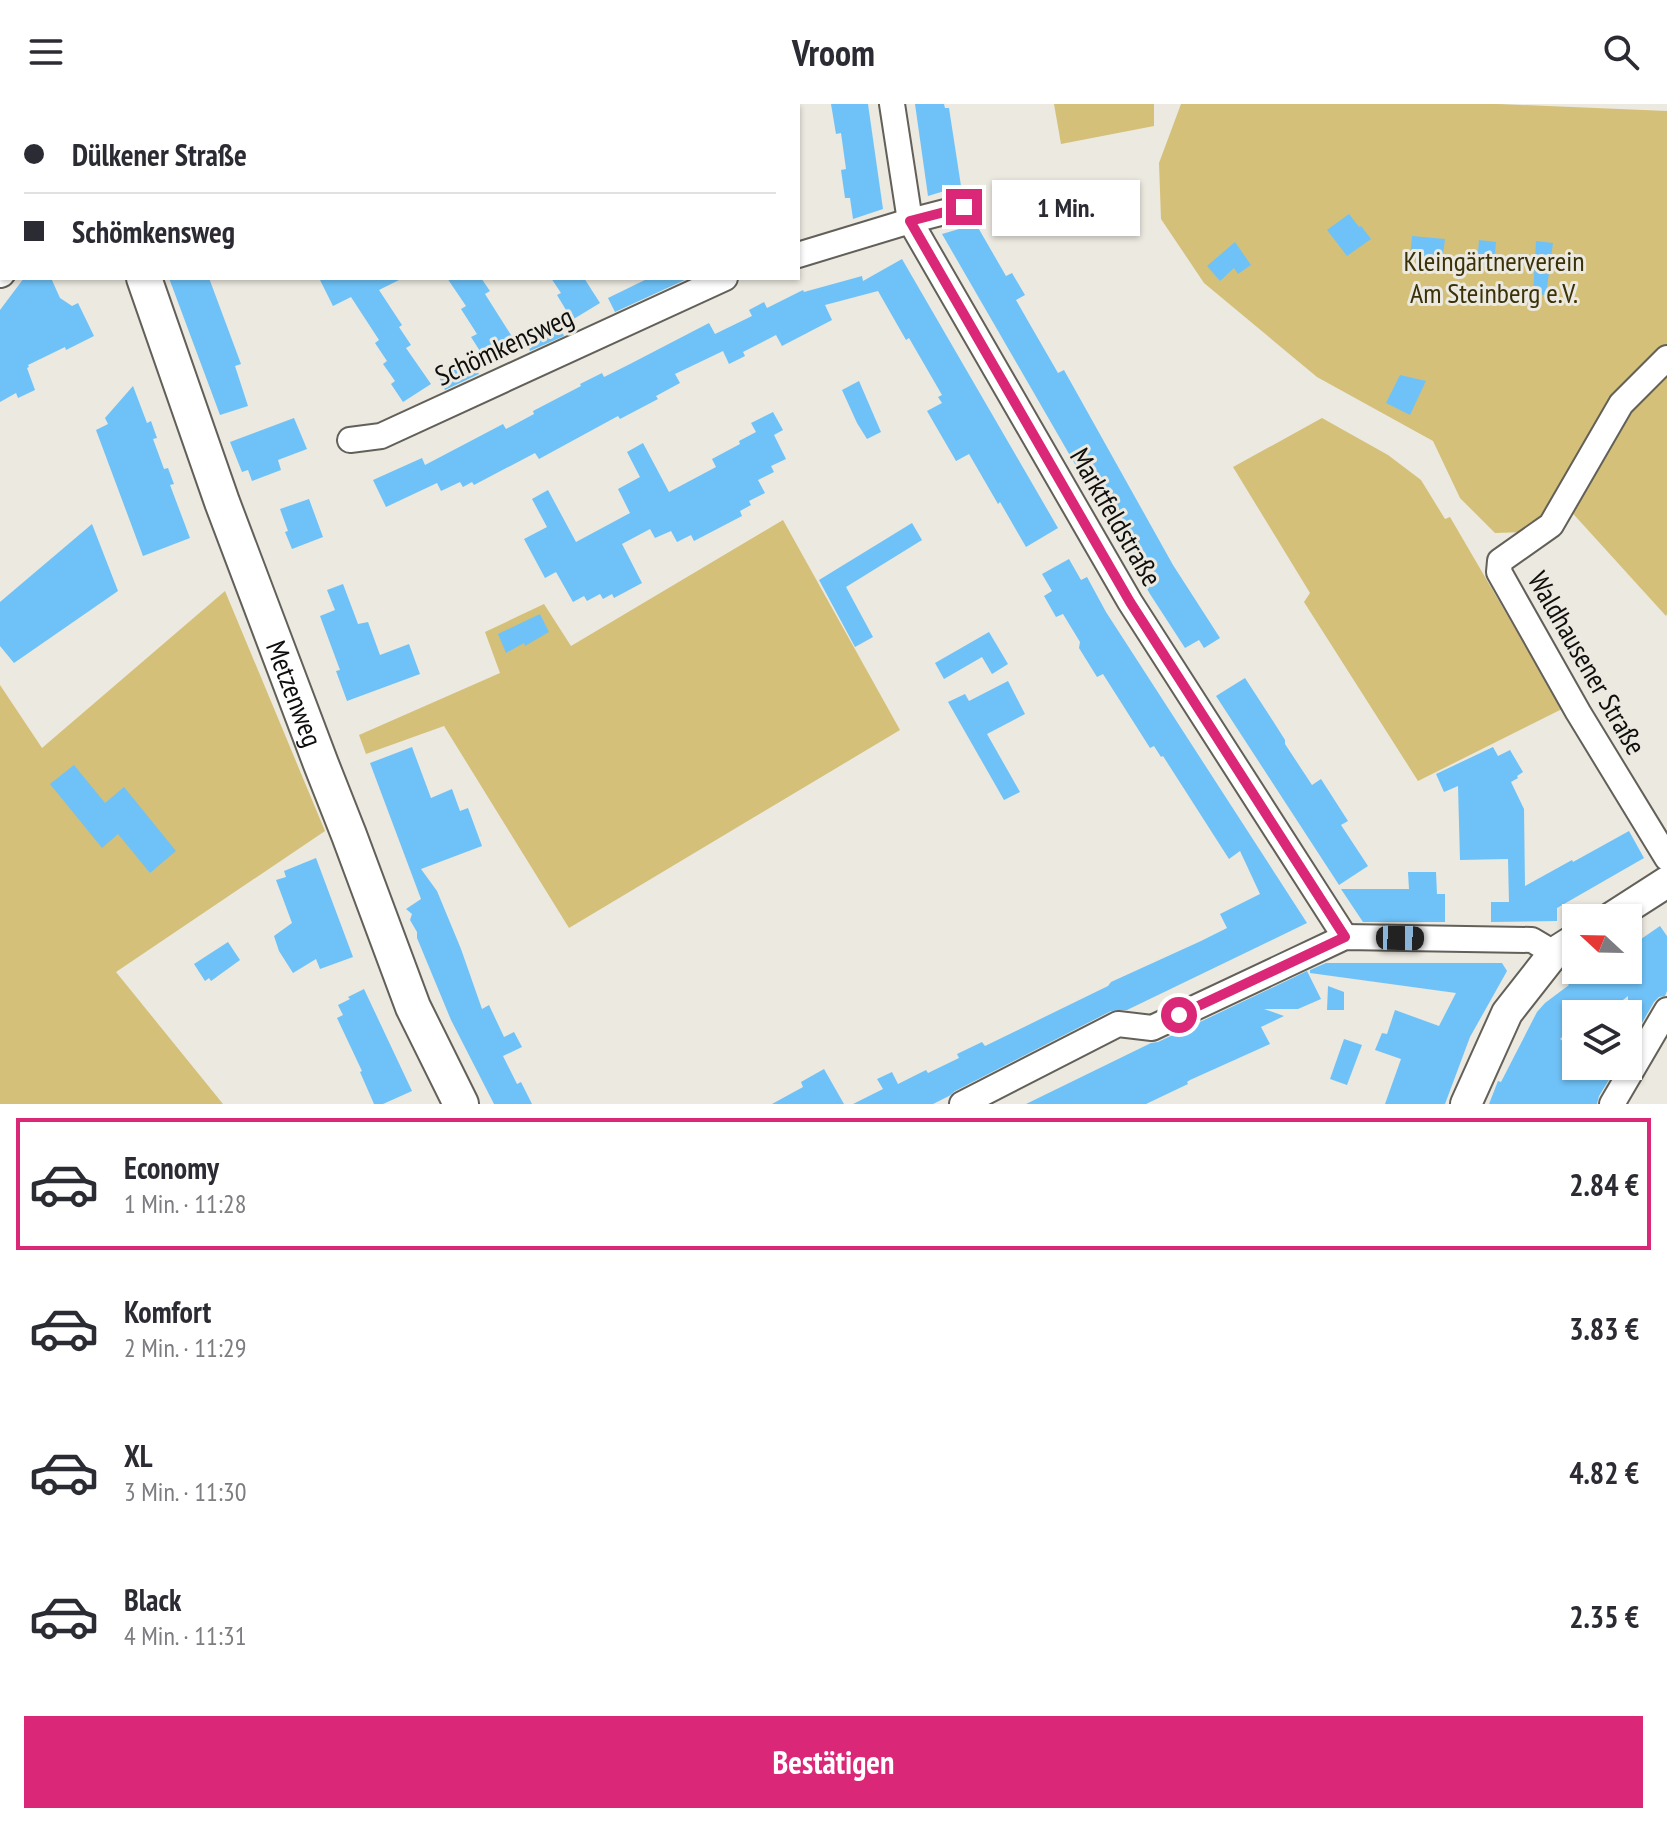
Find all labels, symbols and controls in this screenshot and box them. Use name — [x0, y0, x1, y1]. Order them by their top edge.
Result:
text: Vroom — [792, 29, 875, 76]
icon: menu — [24, 30, 68, 74]
icon: search — [1599, 30, 1643, 74]
text: Dülkener Straße — [72, 135, 247, 174]
callout: 1 Min. — [992, 179, 1140, 235]
route end — [946, 189, 982, 225]
text: 1 Min. — [1037, 191, 1095, 224]
text: Schömkensweg — [72, 212, 235, 251]
park label: Kleingärtnerverein Am Steinberg e.V. — [1403, 242, 1585, 311]
street label: Schömkensweg — [429, 297, 579, 394]
street label: Marktfeldstraße — [1062, 441, 1171, 593]
street label: Waldhausener Straße — [1520, 564, 1655, 761]
street label: Metzenweg — [258, 635, 332, 752]
north arrow — [1562, 904, 1642, 984]
map controls — [1562, 904, 1642, 1080]
car — [1376, 926, 1424, 950]
route start — [1161, 997, 1197, 1033]
button: layers — [1562, 1000, 1642, 1080]
icon: car — [28, 1148, 100, 1220]
text: Economy — [124, 1148, 219, 1187]
text: 2.84 € — [1569, 1165, 1639, 1204]
text: 1 Min. · 11:28 — [124, 1187, 246, 1220]
icon: car — [28, 1292, 100, 1364]
text: Komfort — [124, 1292, 211, 1331]
text: 3.83 € — [1569, 1309, 1639, 1348]
text: 2 Min. · 11:29 — [124, 1331, 246, 1364]
icon: car — [28, 1436, 100, 1508]
text: XL — [124, 1436, 153, 1475]
text: 4.82 € — [1569, 1453, 1639, 1492]
text: 3 Min. · 11:30 — [124, 1475, 246, 1508]
icon: car — [28, 1580, 100, 1652]
text: Black — [124, 1580, 181, 1619]
text: 2.35 € — [1569, 1597, 1639, 1636]
text: 4 Min. · 11:31 — [124, 1619, 246, 1652]
button: Bestätigen — [24, 1716, 1643, 1808]

